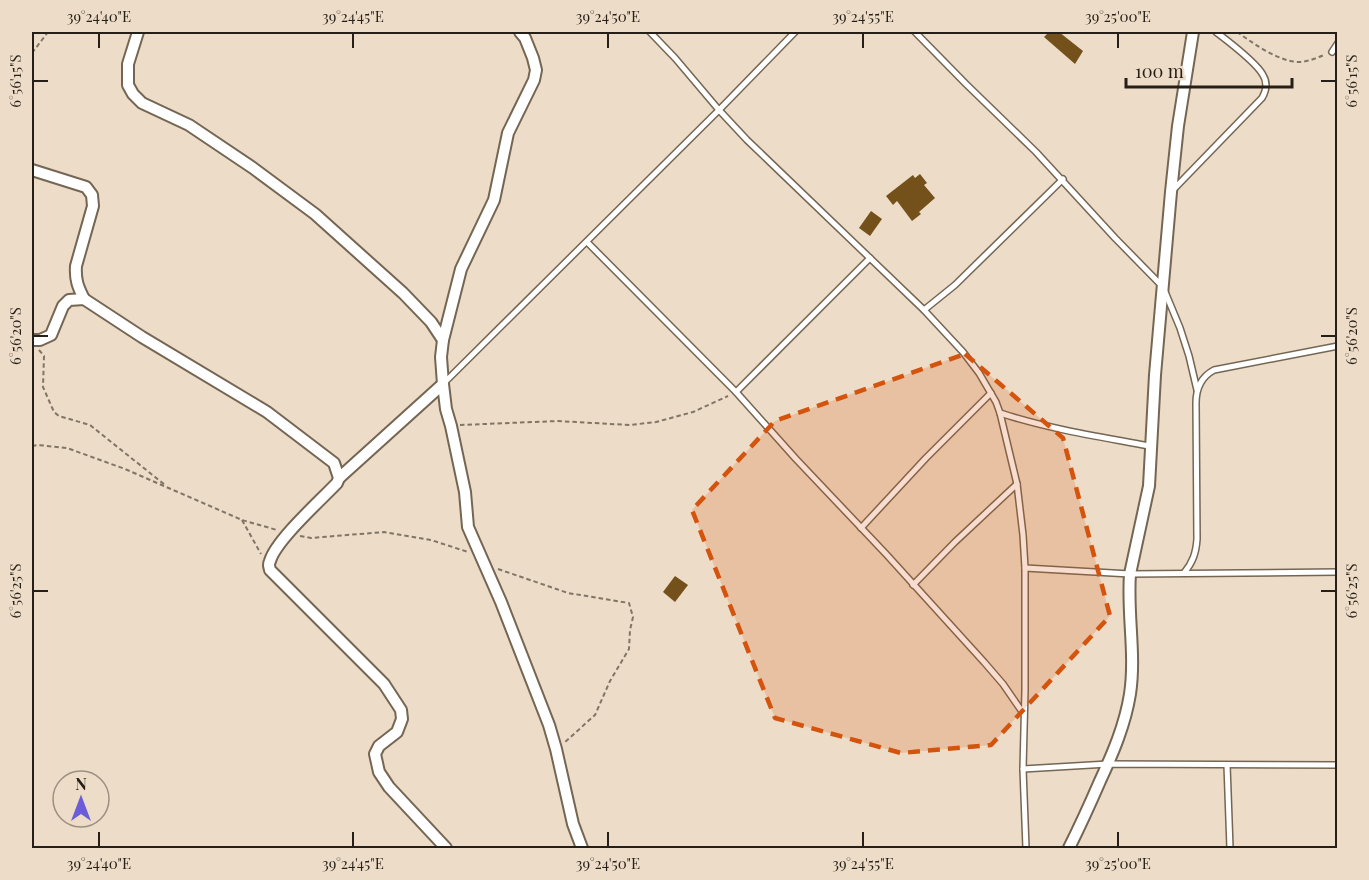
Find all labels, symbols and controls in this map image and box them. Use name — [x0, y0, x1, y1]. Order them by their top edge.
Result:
text: 39°24'40"E — [67, 6, 131, 26]
text: 39°24'45"E — [322, 6, 384, 26]
text: 39°24'50"E — [576, 6, 640, 26]
text: 39°24'55"E — [832, 6, 894, 26]
text: 39°25'00"E — [1085, 6, 1151, 26]
scale bar — [1126, 51, 1292, 89]
text: 6°56'15"S — [5, 54, 25, 108]
text: 6°56'15"S — [1341, 54, 1361, 108]
text: 100 m — [1135, 59, 1184, 83]
text: 6°56'20"S — [5, 307, 25, 365]
text: 6°56'20"S — [1341, 307, 1361, 365]
text: 6°56'25"S — [5, 563, 25, 619]
text: 6°56'25"S — [1341, 563, 1361, 619]
north arrow — [51, 769, 111, 829]
text: N — [75, 773, 87, 794]
text: 39°24'40"E — [67, 853, 131, 873]
text: 39°24'45"E — [322, 853, 384, 873]
text: 39°24'50"E — [576, 853, 640, 873]
text: 39°24'55"E — [832, 853, 894, 873]
text: 39°25'00"E — [1085, 853, 1151, 873]

